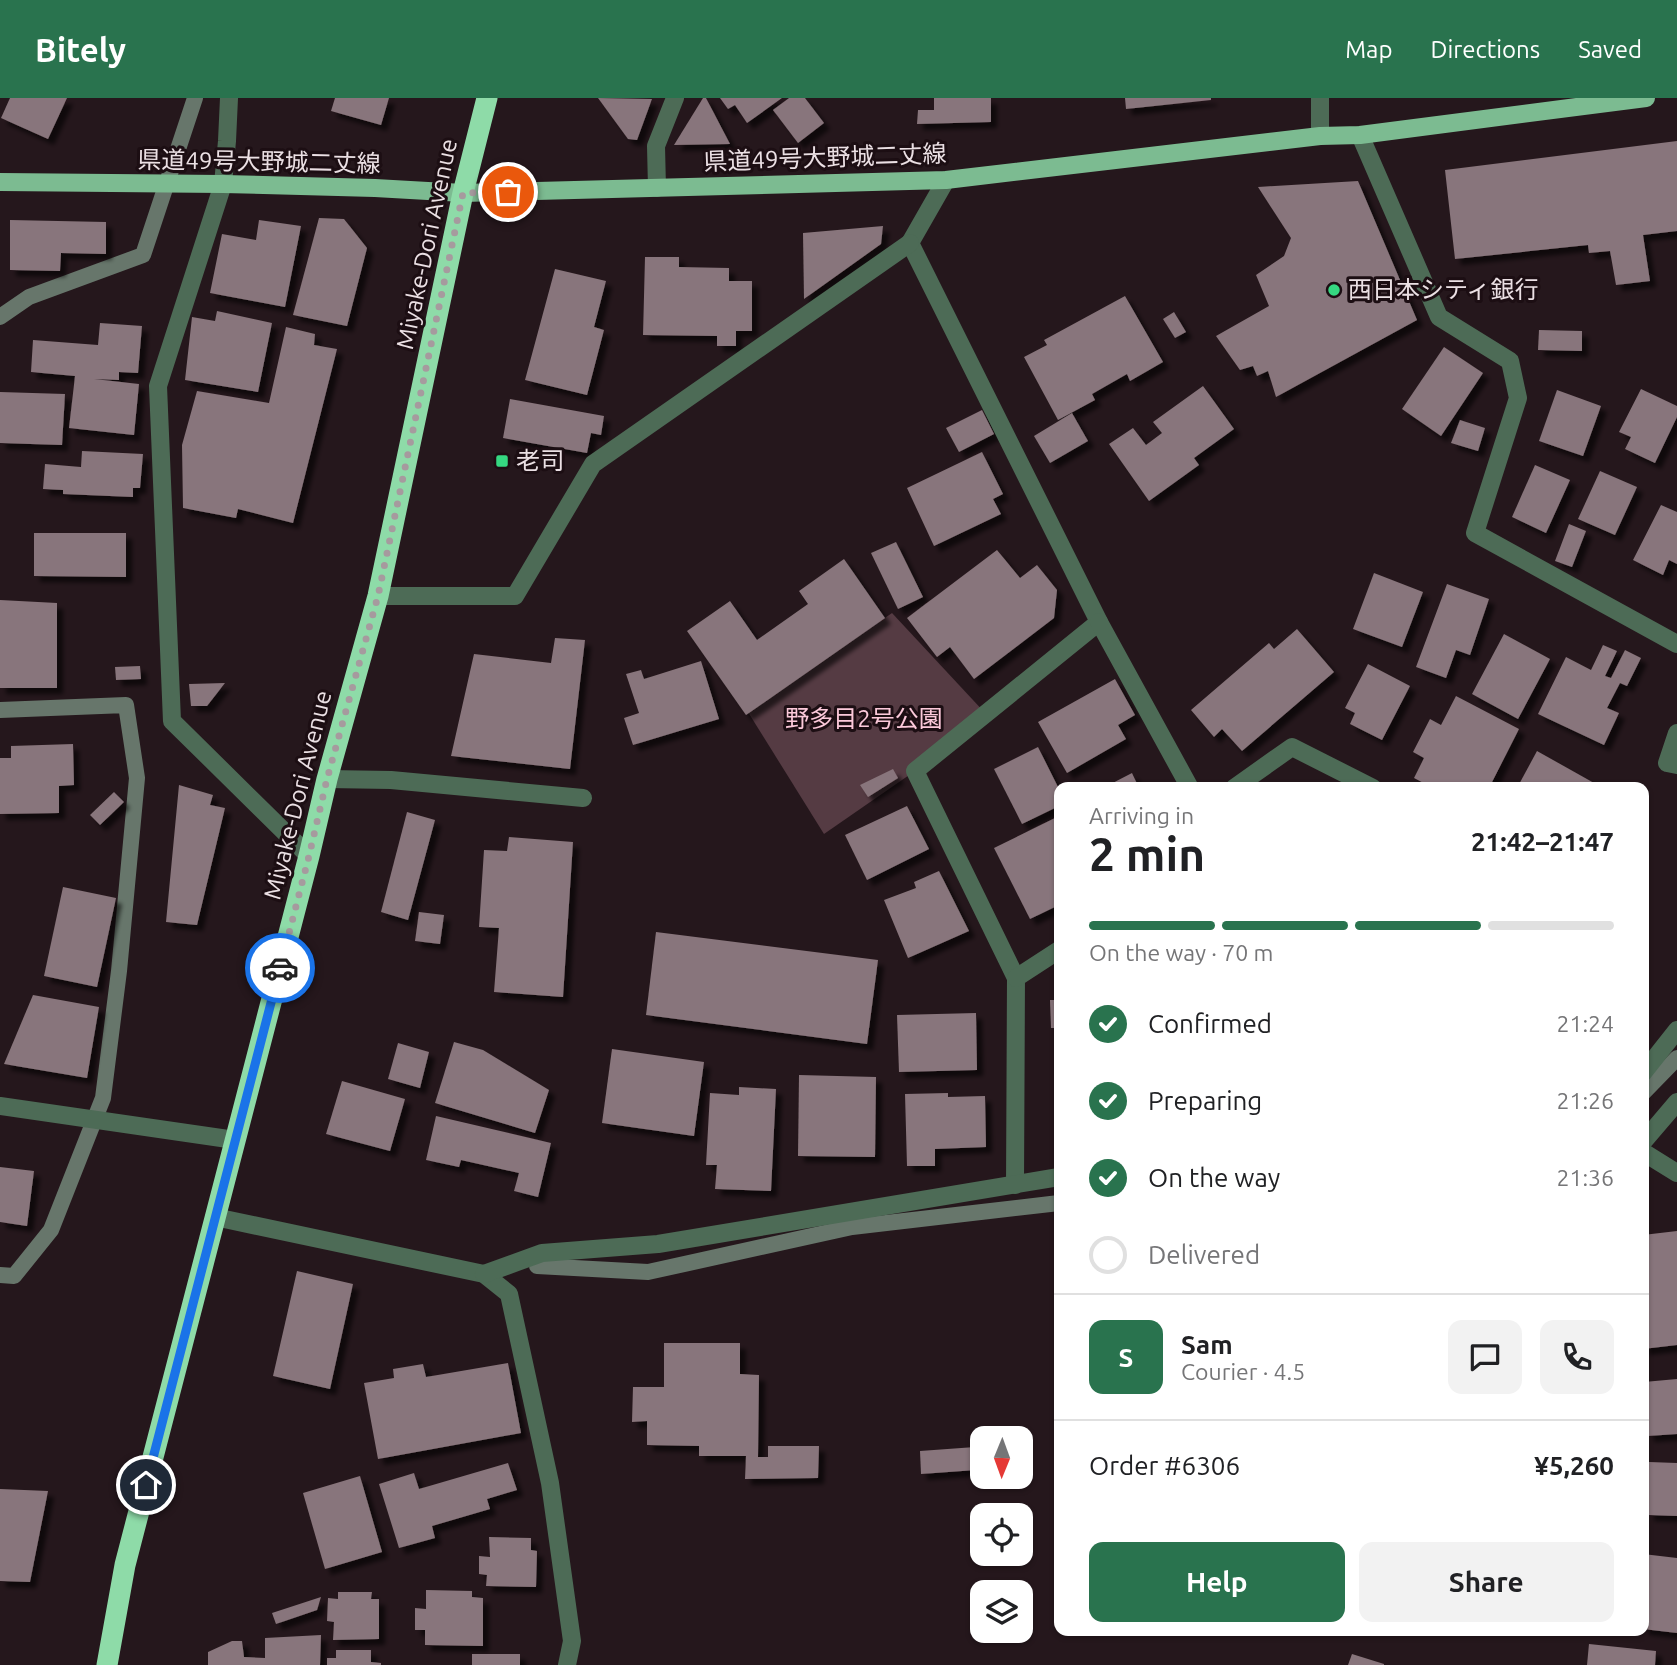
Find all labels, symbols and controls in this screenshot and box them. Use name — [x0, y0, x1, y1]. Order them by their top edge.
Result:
text: Bitely — [35, 31, 126, 68]
text: Map — [1345, 36, 1392, 63]
text: Directions — [1430, 36, 1540, 63]
text: Saved — [1578, 36, 1642, 63]
street label: Miyake-Dori Avenue — [391, 136, 462, 352]
street label: 県道49号大野城二丈線 — [703, 140, 947, 175]
street label: 県道49号大野城二丈線 — [137, 146, 381, 177]
pin — [478, 162, 538, 222]
icon: bag — [489, 173, 527, 211]
place label: 西日本シティ銀行 — [1348, 276, 1539, 303]
marker: 西日本シティ銀行 — [1326, 282, 1342, 298]
place label: 老司 — [516, 447, 564, 474]
marker: 老司 — [494, 453, 510, 469]
street label: Miyake-Dori Avenue — [258, 687, 337, 902]
park label: 野多目2号公園 — [785, 705, 943, 732]
text: Arriving in — [1089, 803, 1194, 828]
text: 21:42–21:47 — [1471, 827, 1614, 856]
text: 2 min — [1089, 828, 1205, 880]
courier — [245, 933, 315, 1003]
text: On the way · 70 m — [1089, 940, 1273, 965]
icon: car — [261, 949, 299, 987]
icon: check — [1089, 1005, 1127, 1043]
text: Confirmed — [1148, 1009, 1272, 1038]
text: 21:24 — [1556, 1011, 1614, 1036]
icon: check — [1089, 1082, 1127, 1120]
text: Preparing — [1148, 1086, 1262, 1115]
text: 21:26 — [1556, 1088, 1614, 1113]
icon: check — [1089, 1159, 1127, 1197]
text: On the way — [1148, 1163, 1280, 1192]
text: 21:36 — [1556, 1165, 1614, 1190]
text: Delivered — [1148, 1240, 1260, 1269]
button: chat — [1448, 1320, 1522, 1394]
button: phone — [1540, 1320, 1614, 1394]
text: Sam — [1181, 1330, 1233, 1359]
text: S — [1119, 1343, 1133, 1372]
text: Courier · 4.5 — [1181, 1359, 1305, 1384]
north arrow — [970, 1426, 1032, 1489]
map controls — [970, 1426, 1033, 1643]
text: Order #6306 — [1089, 1451, 1240, 1480]
text: ¥5,260 — [1534, 1451, 1614, 1480]
pin — [116, 1455, 176, 1515]
icon: home — [127, 1466, 165, 1504]
button: locate — [970, 1503, 1033, 1566]
button: Help — [1089, 1542, 1345, 1622]
button: Share — [1359, 1542, 1614, 1622]
button: layers — [970, 1580, 1033, 1643]

